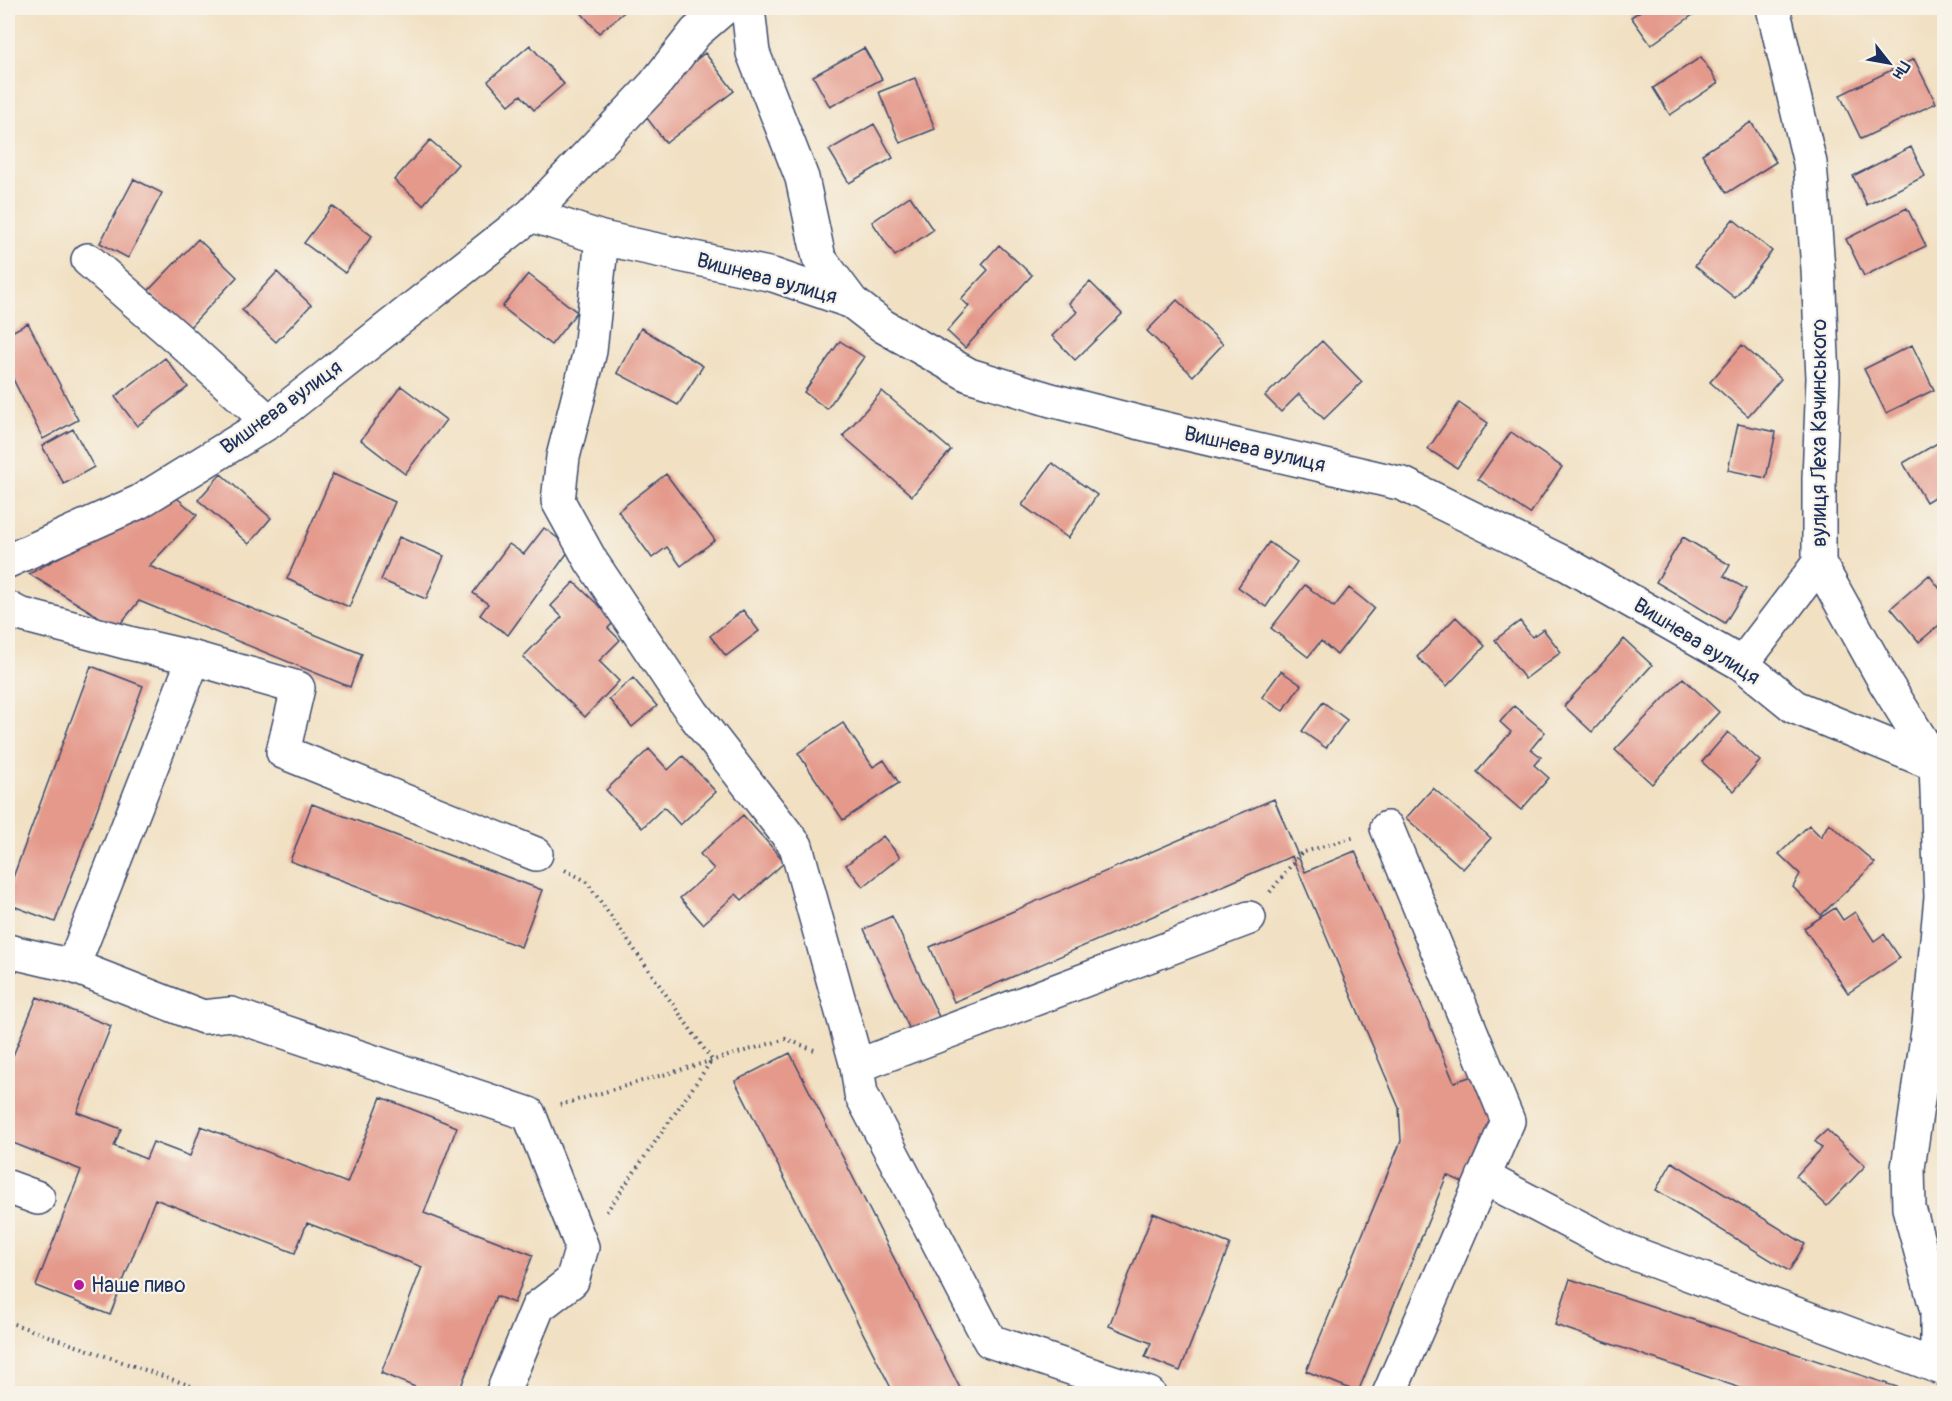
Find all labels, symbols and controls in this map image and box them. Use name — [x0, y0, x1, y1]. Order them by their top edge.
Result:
north arrow — [1859, 33, 1919, 93]
text: Пн — [1888, 58, 1914, 83]
street label: Вишнева вулиця — [694, 247, 840, 310]
street label: вулиця Леха Качинського — [1806, 319, 1833, 547]
street label: Вишнева вулиця — [215, 354, 348, 461]
street label: Вишнева вулиця — [1182, 420, 1328, 479]
street label: Вишнева вулиця — [1628, 592, 1765, 691]
place label: Наше пиво — [91, 1272, 185, 1299]
marker: Наше пиво — [72, 1278, 86, 1292]

